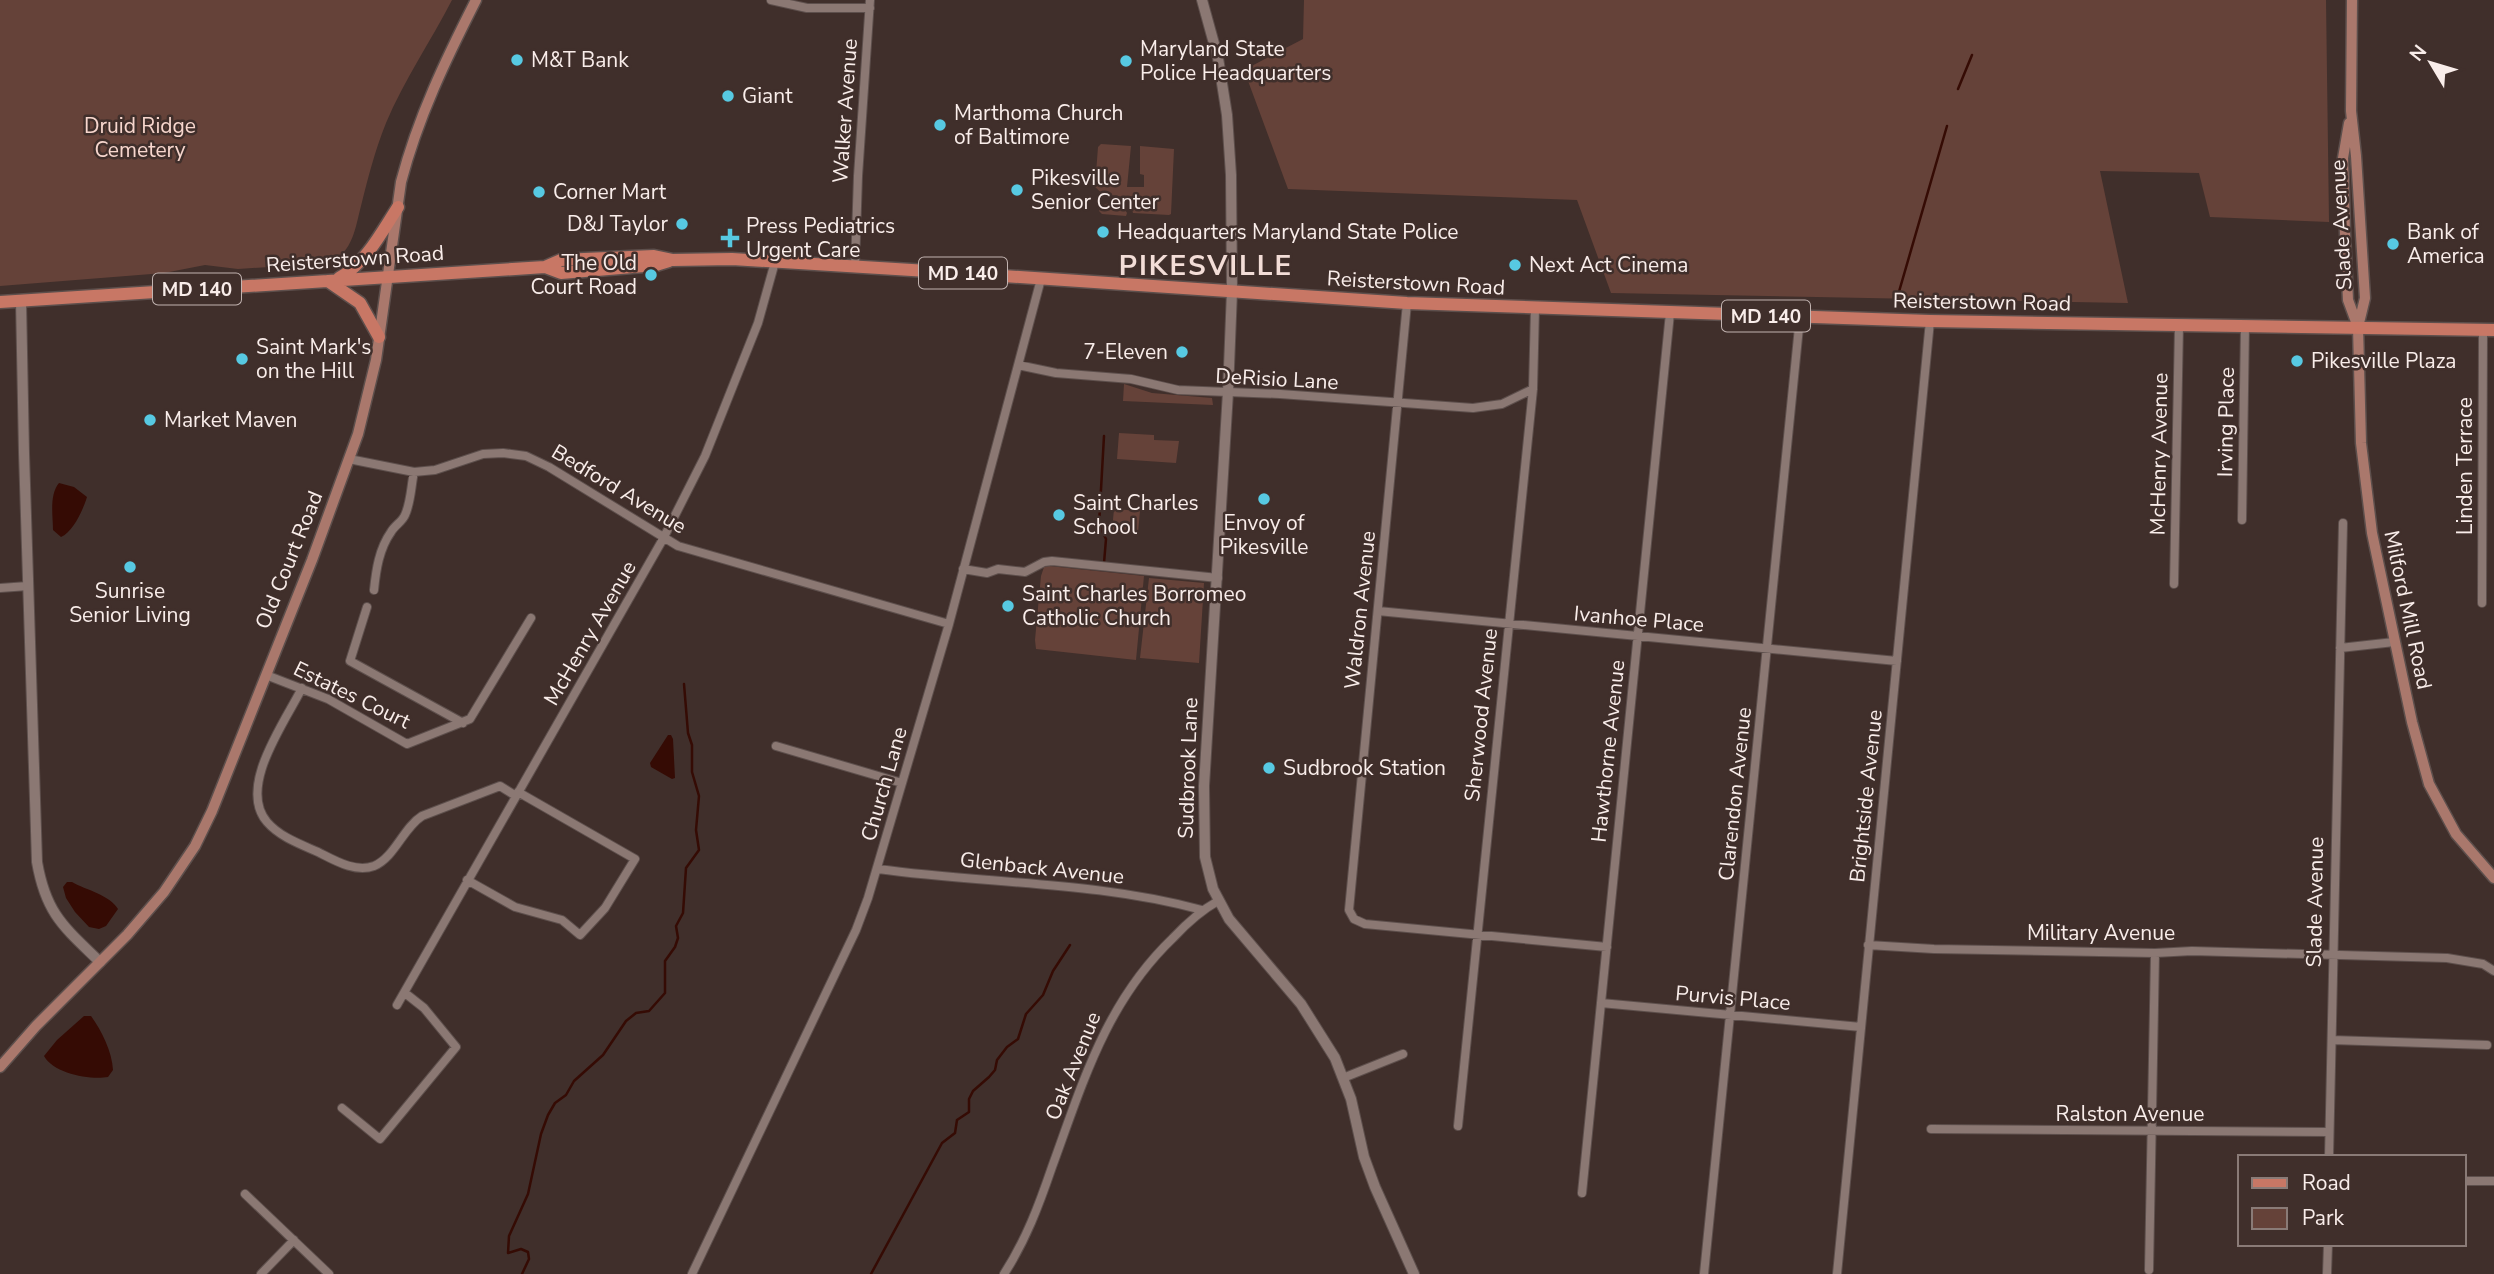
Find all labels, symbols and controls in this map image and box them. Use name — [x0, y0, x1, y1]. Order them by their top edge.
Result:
north arrow — [2396, 28, 2466, 98]
place label: Maryland State Police Headquarters — [1140, 35, 1331, 87]
street label: Walker Avenue — [826, 38, 864, 184]
text: N — [2404, 40, 2433, 67]
place label: M&T Bank — [531, 46, 629, 74]
marker: M&T Bank — [509, 52, 525, 68]
marker: Maryland State Police Headquarters — [1118, 53, 1134, 69]
place label: Giant — [742, 82, 793, 110]
marker: Giant — [720, 88, 736, 104]
place label: Marthoma Church of Baltimore — [954, 99, 1124, 151]
park label: Druid Ridge Cemetery — [84, 112, 196, 164]
marker: Marthoma Church of Baltimore — [932, 117, 948, 133]
street label: Slade Avenue — [2324, 159, 2358, 291]
place label: Pikesville Senior Center — [1031, 164, 1159, 216]
place label: Corner Mart — [553, 178, 667, 206]
marker: Pikesville Senior Center — [1009, 182, 1025, 198]
marker: Corner Mart — [531, 184, 547, 200]
place label: D&J Taylor — [567, 210, 668, 238]
place label: Press Pediatrics Urgent Care — [746, 212, 895, 264]
marker: D&J Taylor — [674, 216, 690, 232]
place label: Headquarters Maryland State Police — [1117, 218, 1458, 246]
place label: Bank of America — [2407, 218, 2485, 270]
marker: Headquarters Maryland State Police — [1095, 224, 1111, 240]
marker: Press Pediatrics Urgent Care — [720, 228, 740, 248]
marker: Bank of America — [2385, 236, 2401, 252]
street label: Reisterstown Road — [265, 239, 445, 279]
district label: PIKESVILLE — [1119, 247, 1293, 285]
place label: The Old Court Road — [530, 249, 637, 301]
place label: Next Act Cinema — [1529, 251, 1688, 279]
marker: Next Act Cinema — [1507, 257, 1523, 273]
road number: MD 140 — [919, 258, 1007, 288]
street label: Reisterstown Road — [1326, 264, 1506, 302]
marker: The Old Court Road — [643, 267, 659, 283]
road number: MD 140 — [153, 274, 241, 304]
street label: Reisterstown Road — [1893, 286, 2071, 318]
road number: MD 140 — [1722, 300, 1810, 332]
place label: Saint Mark's on the Hill — [256, 333, 371, 385]
place label: 7-Eleven — [1083, 338, 1168, 366]
marker: 7-Eleven — [1174, 344, 1190, 360]
place label: Pikesville Plaza — [2311, 347, 2456, 375]
marker: Saint Mark's on the Hill — [234, 351, 250, 367]
marker: Pikesville Plaza — [2289, 353, 2305, 369]
street label: DeRisio Lane — [1215, 362, 1339, 396]
street label: Irving Place — [2211, 367, 2241, 477]
street label: McHenry Avenue — [2144, 372, 2174, 536]
street label: Linden Terrace — [2451, 397, 2479, 535]
place label: Market Maven — [164, 406, 298, 434]
marker: Market Maven — [142, 412, 158, 428]
street label: Bedford Avenue — [546, 438, 692, 540]
street label: Old Court Road — [249, 487, 329, 633]
place label: Saint Charles School — [1073, 489, 1199, 541]
marker: Envoy of Pikesville — [1256, 491, 1272, 507]
marker: Saint Charles School — [1051, 507, 1067, 523]
place label: Envoy of Pikesville — [1220, 509, 1308, 561]
street label: Milford Mill Road — [2377, 528, 2439, 692]
street label: Waldron Avenue — [1338, 529, 1382, 691]
street label: McHenry Avenue — [537, 556, 643, 710]
marker: Sunrise Senior Living — [122, 559, 138, 575]
place label: Sunrise Senior Living — [69, 577, 191, 629]
place label: Saint Charles Borromeo Catholic Church — [1022, 580, 1246, 632]
marker: Saint Charles Borromeo Catholic Church — [1000, 598, 1016, 614]
street label: Ivanhoe Place — [1573, 599, 1705, 639]
street label: Sherwood Avenue — [1458, 627, 1504, 803]
street label: Estates Court — [289, 655, 416, 736]
street label: Hawthorne Avenue — [1584, 658, 1632, 844]
street label: Sudbrook Lane — [1172, 697, 1204, 839]
street label: Clarendon Avenue — [1712, 706, 1758, 882]
street label: Brightside Avenue — [1843, 708, 1889, 884]
street label: Church Lane — [854, 723, 914, 845]
place label: Sudbrook Station — [1283, 754, 1446, 782]
marker: Sudbrook Station — [1261, 760, 1277, 776]
street label: Slade Avenue — [2300, 836, 2330, 968]
street label: Glenback Avenue — [959, 845, 1125, 891]
street label: Military Avenue — [2027, 919, 2175, 947]
street label: Purvis Place — [1674, 979, 1792, 1017]
street label: Oak Avenue — [1039, 1008, 1107, 1124]
street label: Ralston Avenue — [2056, 1100, 2204, 1128]
legend — [2238, 1155, 2466, 1246]
text: Road — [2302, 1169, 2351, 1197]
text: Park — [2302, 1204, 2344, 1232]

